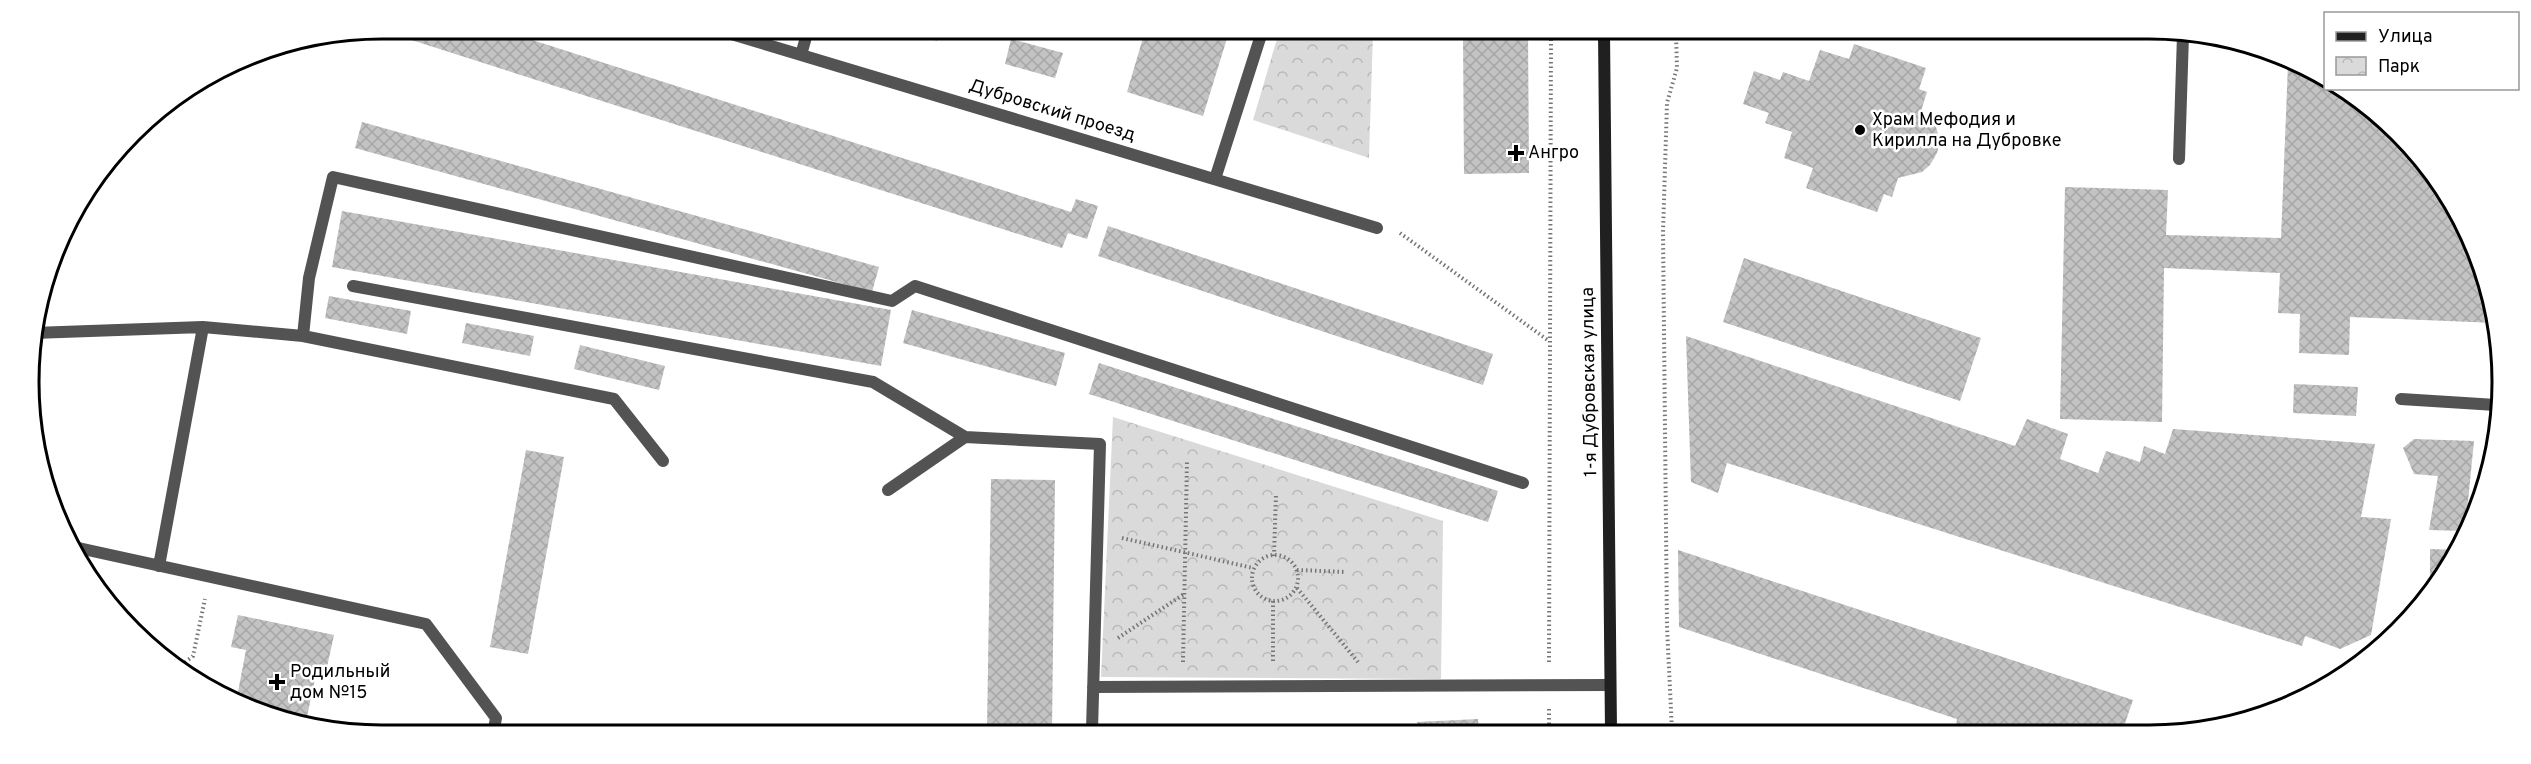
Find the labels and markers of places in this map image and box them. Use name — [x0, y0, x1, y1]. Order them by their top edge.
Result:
place label: Храм Мефодия и Кирилла на Дубровке — [1872, 109, 2062, 153]
marker: Храм Мефодия и Кирилла на Дубровке — [1853, 123, 1867, 137]
place label: Ангро — [1528, 142, 1579, 165]
marker: Ангро — [1509, 146, 1523, 160]
place label: Родильный дом №15 — [290, 661, 390, 705]
marker: Родильный дом №15 — [268, 673, 286, 691]

